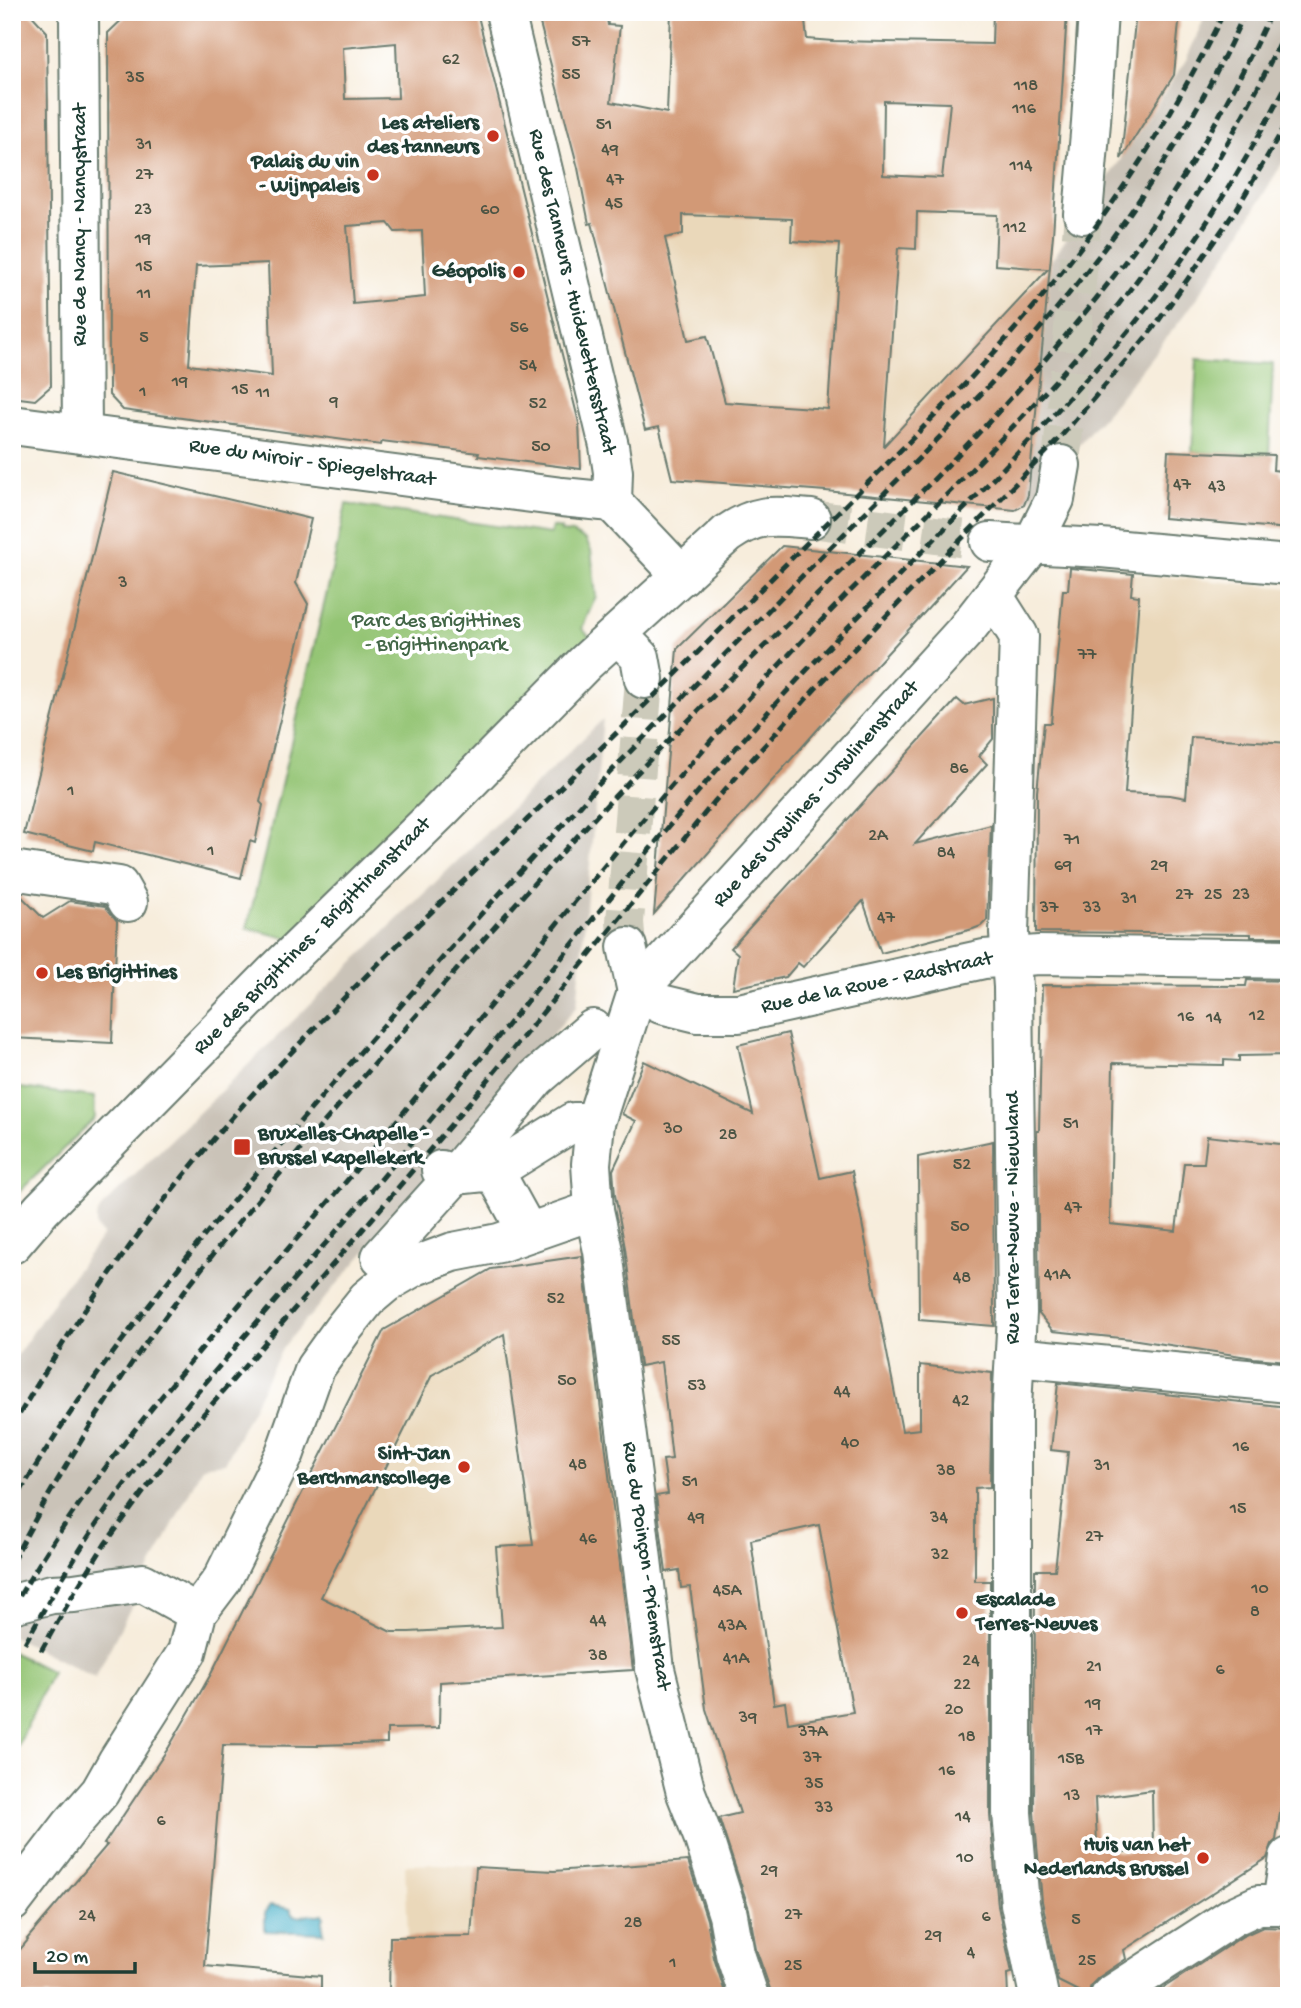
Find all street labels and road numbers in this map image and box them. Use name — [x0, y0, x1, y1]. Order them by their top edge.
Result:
street label: Rue de Nancy - Nancystraat — [69, 101, 94, 346]
street label: Rue des Tanneurs - Huidevettersstraat — [521, 127, 621, 459]
street label: Rue du Miroir - Spiegelstraat — [187, 434, 439, 494]
street label: Rue des Ursulines - Ursulinenstraat — [708, 675, 927, 914]
street label: Rue des Brigittines - Brigittinenstraat — [189, 811, 439, 1061]
street label: Rue de la Roue - Radstraat — [759, 947, 997, 1021]
street label: Rue Terre-Neuve - Nieuwland — [1002, 1090, 1027, 1344]
street label: Rue du Poinçon - Priemstraat — [615, 1440, 675, 1694]

